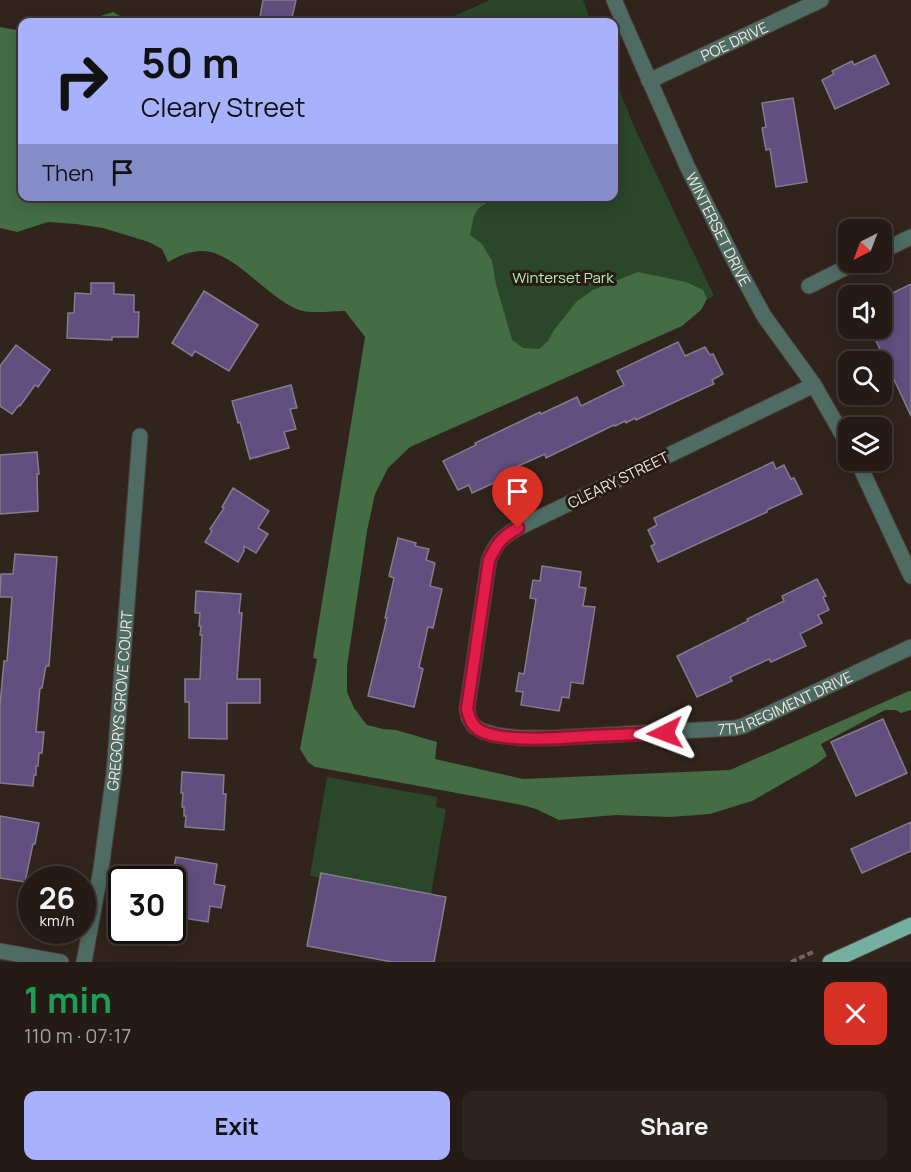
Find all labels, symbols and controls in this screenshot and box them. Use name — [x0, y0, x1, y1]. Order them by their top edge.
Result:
street label: POE DRIVE — [697, 16, 771, 66]
text: 50 m — [141, 33, 239, 91]
icon: right — [42, 42, 120, 120]
text: Cleary Street — [141, 88, 306, 125]
icon: arrive — [106, 156, 139, 189]
text: Then — [42, 158, 94, 188]
street label: WINTERSET DRIVE — [681, 169, 756, 290]
north arrow — [838, 219, 892, 273]
map controls — [838, 219, 892, 471]
park label: Winterset Park — [512, 267, 614, 288]
button: sound — [838, 285, 892, 339]
button: search — [838, 351, 892, 405]
button: layers — [838, 417, 892, 471]
street label: CLEARY STREET — [564, 446, 672, 514]
pin — [492, 466, 543, 528]
icon: arrive — [501, 475, 534, 508]
street label: GREGORYS GROVE COURT — [101, 610, 137, 792]
street label: 7TH REGIMENT DRIVE — [717, 666, 856, 739]
position arrow — [633, 701, 697, 765]
speed limit sign: 30 — [108, 866, 186, 944]
text: 26 — [39, 877, 75, 918]
text: km/h — [40, 910, 74, 931]
text: 1 min — [24, 975, 112, 1024]
button: close — [824, 982, 887, 1045]
text: 110 m · 07:17 — [24, 1022, 131, 1049]
button: Exit — [24, 1091, 450, 1160]
button: Share — [462, 1091, 887, 1160]

